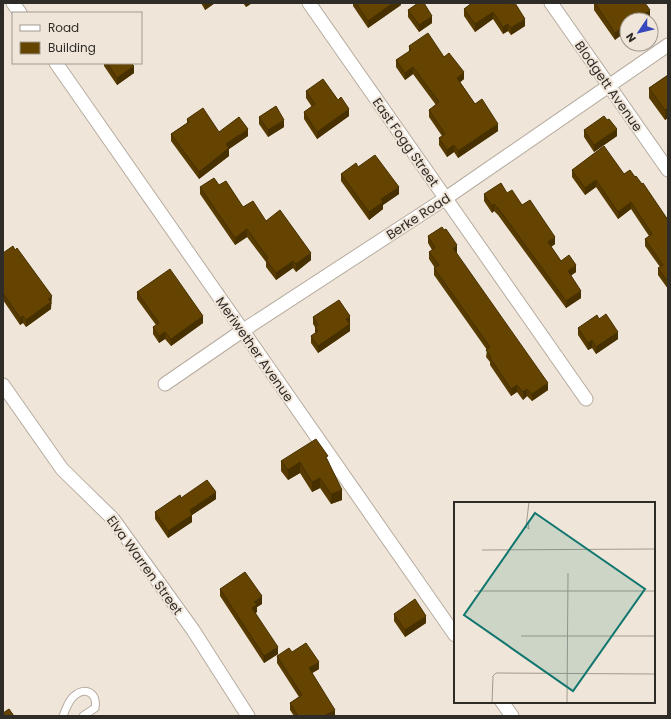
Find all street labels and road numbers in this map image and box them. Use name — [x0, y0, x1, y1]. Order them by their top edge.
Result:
street label: Blodgett Avenue — [570, 37, 647, 136]
street label: East Fogg Street — [368, 94, 443, 191]
street label: Berke Road — [383, 189, 454, 244]
street label: Meriwether Avenue — [211, 293, 298, 406]
street label: Elva Warren Street — [102, 512, 187, 619]

